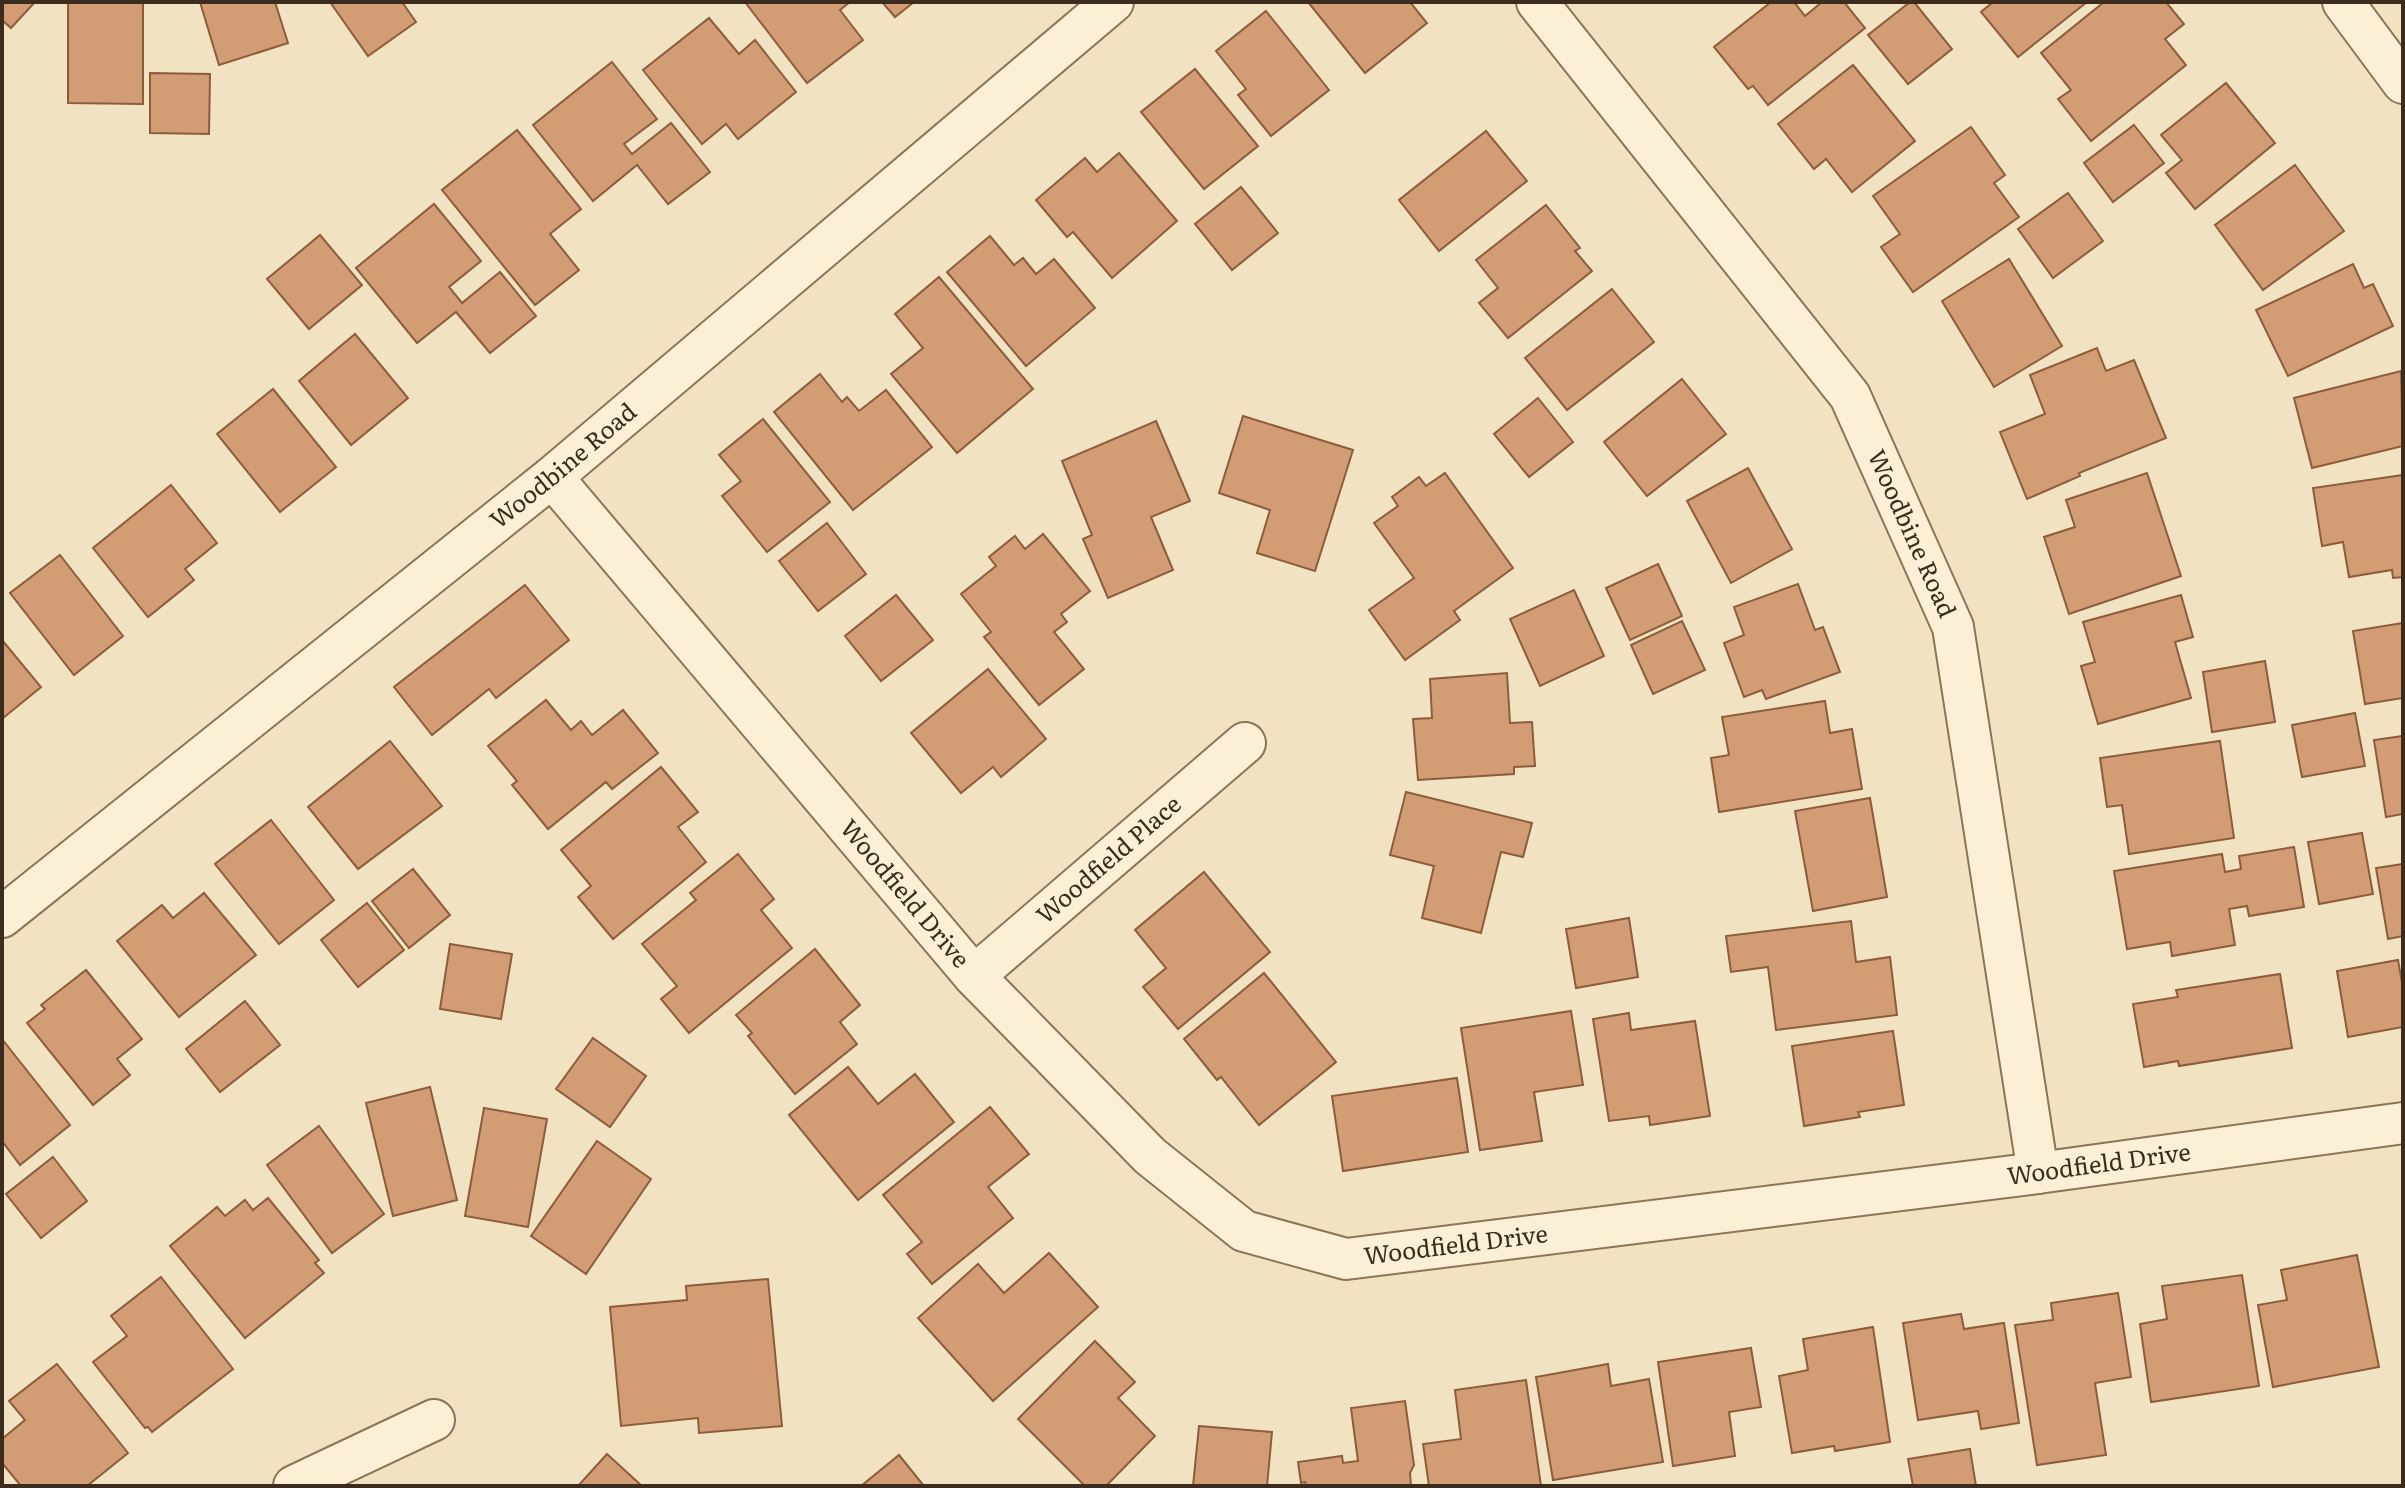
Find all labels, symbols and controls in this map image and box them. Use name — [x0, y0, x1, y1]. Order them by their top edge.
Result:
street label: Woodbine Road — [481, 393, 643, 535]
street label: Woodbine Road — [1861, 443, 1967, 623]
street label: Woodfield Place — [1027, 786, 1188, 930]
street label: Woodfield Drive — [833, 810, 980, 974]
street label: Woodfield Drive — [2005, 1132, 2192, 1192]
street label: Woodfield Drive — [1362, 1214, 1549, 1272]

